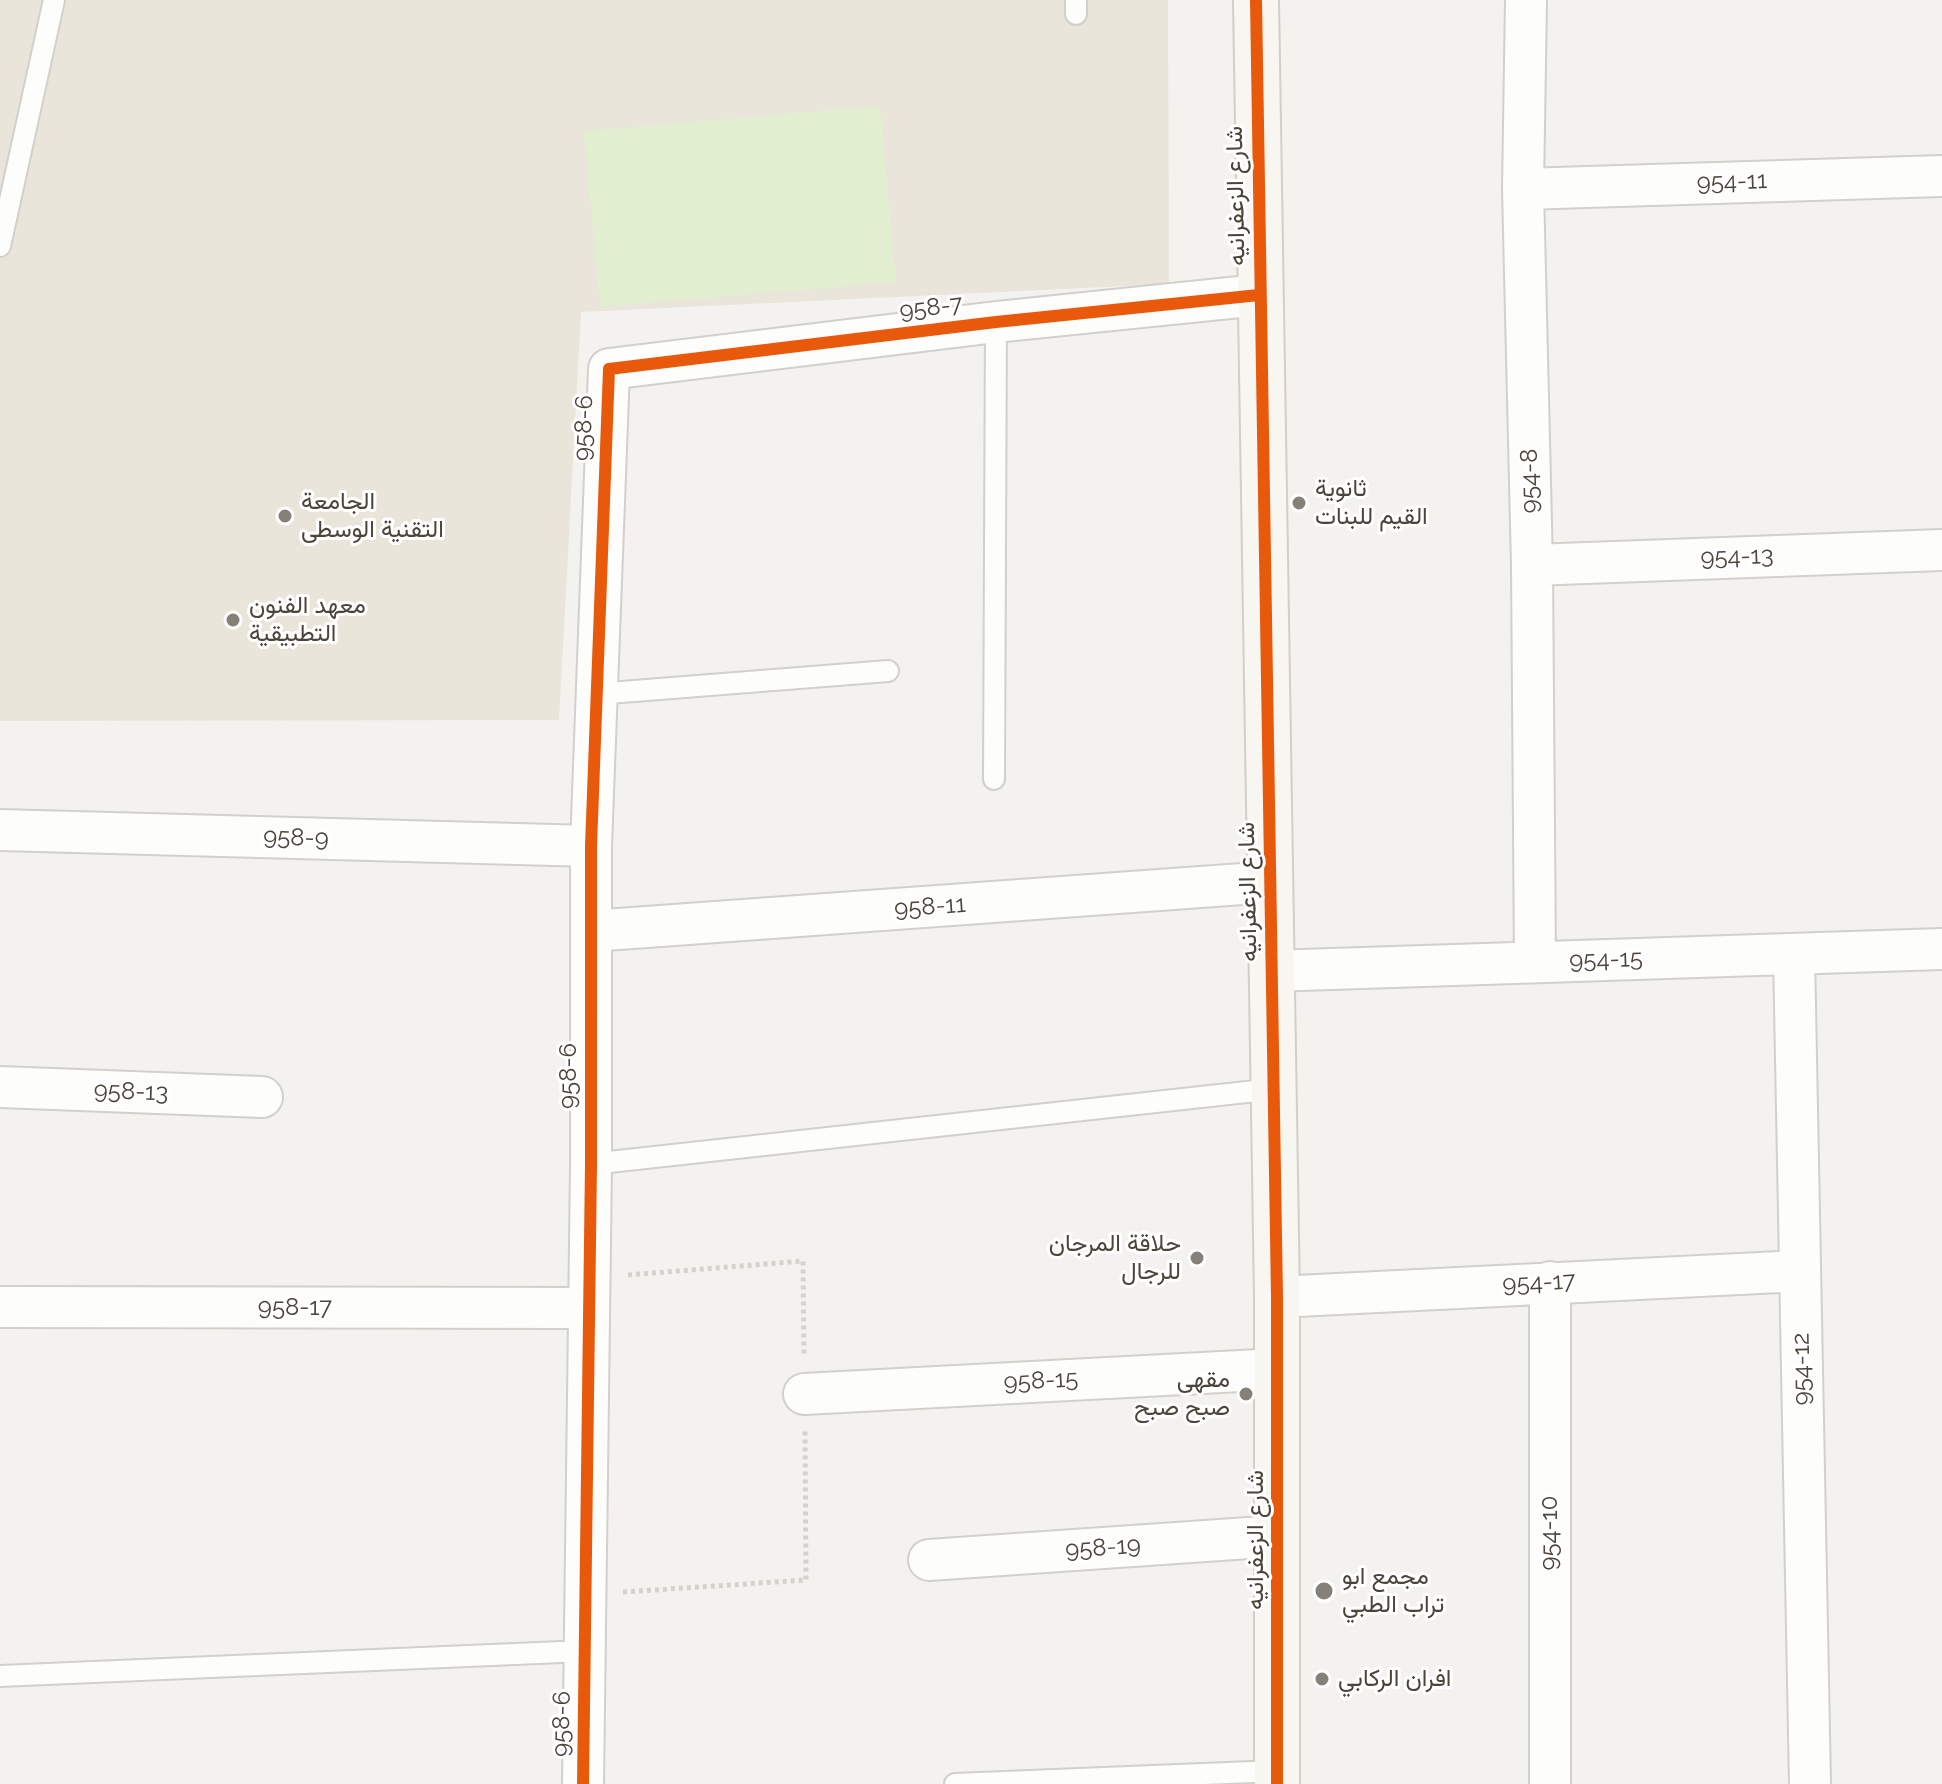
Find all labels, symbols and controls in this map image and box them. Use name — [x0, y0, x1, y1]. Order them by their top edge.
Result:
street label: شارع الزعفرانيه — [1220, 126, 1252, 266]
street label: 954-11 — [1696, 166, 1768, 198]
street label: 958-7 — [898, 290, 964, 326]
street label: 958-6 — [568, 395, 600, 461]
street label: 954-8 — [1515, 448, 1545, 514]
place label: ثانوية القيم للبنات — [1315, 475, 1428, 531]
place label: الجامعة التقنية الوسطى — [301, 488, 444, 544]
marker: ثانوية القيم للبنات — [1290, 494, 1308, 512]
marker: الجامعة التقنية الوسطى — [276, 507, 294, 525]
street label: 954-13 — [1700, 541, 1774, 573]
place label: معهد الفنون التطبيقية — [249, 592, 366, 648]
marker: معهد الفنون التطبيقية — [224, 611, 242, 629]
street label: 958-9 — [263, 822, 329, 854]
street label: شارع الزعفرانيه — [1232, 822, 1264, 962]
street label: 958-11 — [893, 890, 967, 924]
street label: 954-15 — [1569, 944, 1643, 976]
street label: 958-6 — [555, 1043, 583, 1109]
street label: 958-13 — [93, 1076, 169, 1108]
place label: حلاقة المرجان للرجال — [1049, 1230, 1181, 1286]
marker: حلاقة المرجان للرجال — [1188, 1249, 1206, 1267]
street label: 954-17 — [1502, 1267, 1576, 1299]
street label: 958-17 — [258, 1294, 332, 1322]
street label: 954-12 — [1787, 1332, 1817, 1406]
street label: 958-15 — [1003, 1365, 1079, 1397]
place label: مقهى صبح صبح — [1134, 1366, 1230, 1422]
marker: مقهى صبح صبح — [1237, 1385, 1255, 1403]
street label: شارع الزعفرانيه — [1242, 1470, 1270, 1610]
street label: 954-10 — [1536, 1495, 1564, 1571]
street label: 958-19 — [1064, 1531, 1142, 1565]
place label: مجمع ابو تراب الطبي — [1342, 1563, 1444, 1619]
marker: مجمع ابو تراب الطبي — [1313, 1580, 1335, 1602]
place label: افران الركابي — [1338, 1665, 1451, 1693]
marker: افران الركابي — [1313, 1670, 1331, 1688]
street label: 958-6 — [547, 1691, 577, 1757]

